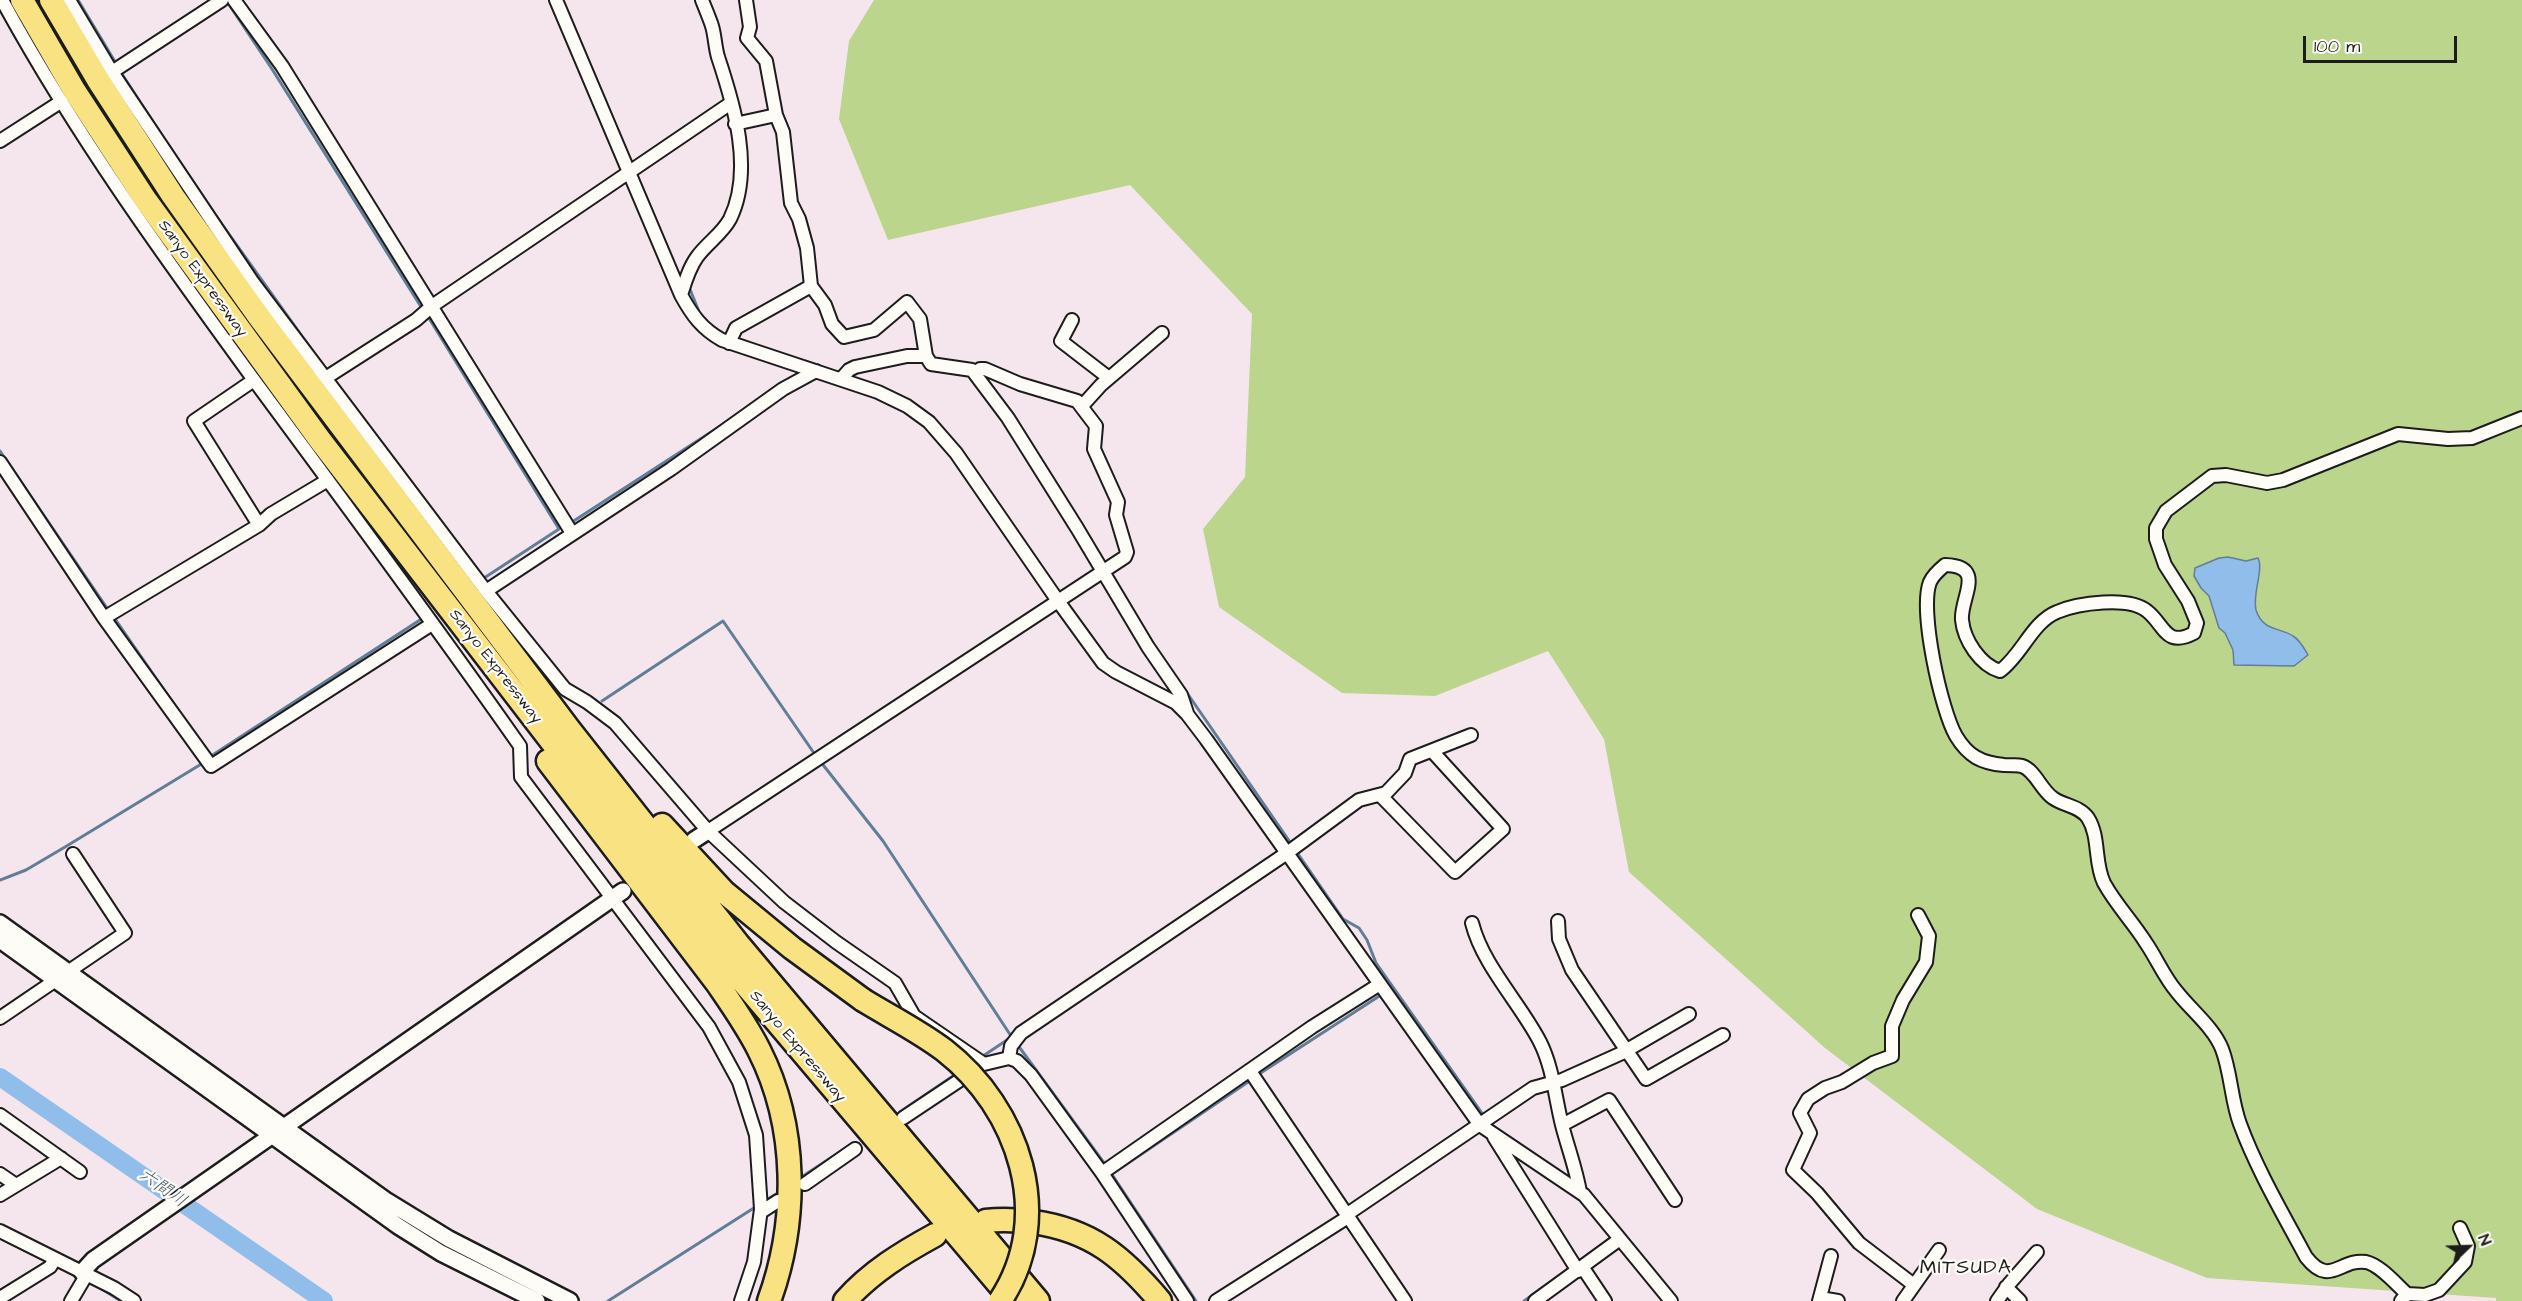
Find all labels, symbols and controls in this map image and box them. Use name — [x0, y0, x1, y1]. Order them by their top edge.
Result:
scale bar — [2306, 24, 2460, 62]
text: 100 m — [2314, 34, 2360, 59]
street label: Sanyo Expressway — [153, 217, 251, 341]
street label: Sanyo Expressway — [444, 606, 546, 728]
street label: Sanyo Expressway — [745, 987, 849, 1107]
water label: 六間川 — [134, 1165, 190, 1213]
north arrow — [2438, 1217, 2498, 1277]
text: N — [2472, 1231, 2497, 1249]
district label: MITSUDA — [1920, 1257, 2012, 1281]

